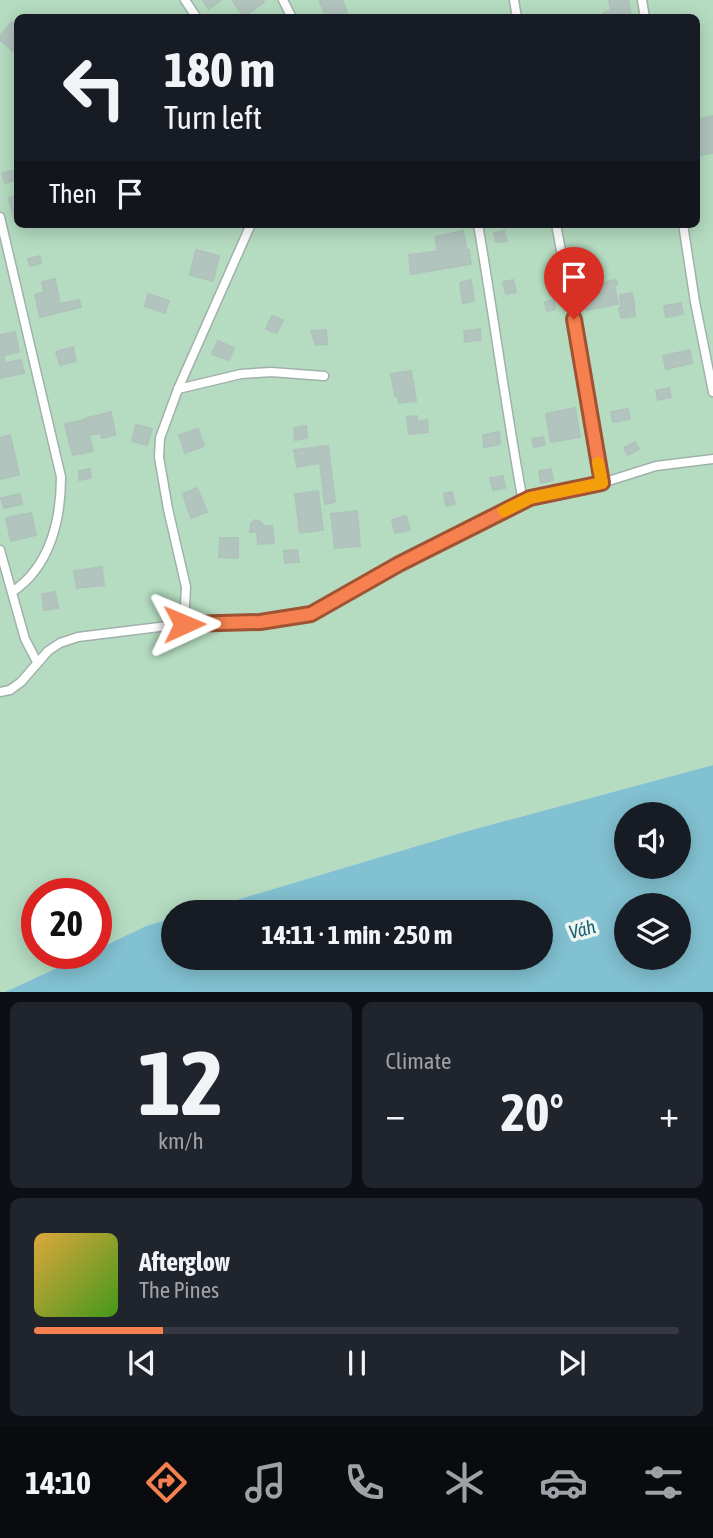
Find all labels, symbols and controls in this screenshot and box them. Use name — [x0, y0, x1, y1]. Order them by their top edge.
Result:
text: 180 m — [164, 41, 275, 97]
icon: left — [49, 42, 140, 133]
text: Turn left — [164, 99, 262, 136]
icon: arrive — [111, 175, 149, 213]
text: Then — [49, 179, 97, 209]
pin — [544, 247, 604, 319]
icon: arrive — [555, 258, 593, 296]
position arrow — [147, 587, 221, 661]
map controls — [614, 802, 691, 970]
button: sound — [614, 802, 691, 879]
speed limit sign: 20 — [21, 878, 112, 969]
button: layers — [614, 893, 691, 970]
water label: Váh — [566, 915, 598, 943]
text: 14:11 · 1 min · 250 m — [262, 920, 452, 950]
text: 12 — [138, 1030, 224, 1134]
text: Climate — [386, 1048, 451, 1074]
text: 20° — [501, 1082, 564, 1142]
text: − — [386, 1092, 405, 1135]
text: + — [659, 1092, 679, 1135]
text: km/h — [158, 1128, 204, 1154]
text: Afterglow — [139, 1247, 230, 1277]
text: The Pines — [139, 1277, 219, 1303]
icon: previous — [123, 1344, 161, 1382]
icon: pause — [338, 1344, 376, 1382]
icon: next — [553, 1344, 591, 1382]
icon: directions — [142, 1458, 191, 1507]
icon: music — [241, 1458, 290, 1507]
icon: phone — [340, 1458, 389, 1507]
icon: climate — [440, 1458, 489, 1507]
icon: car — [539, 1458, 588, 1507]
icon: filters — [639, 1458, 688, 1507]
text: 14:10 — [25, 1464, 91, 1501]

